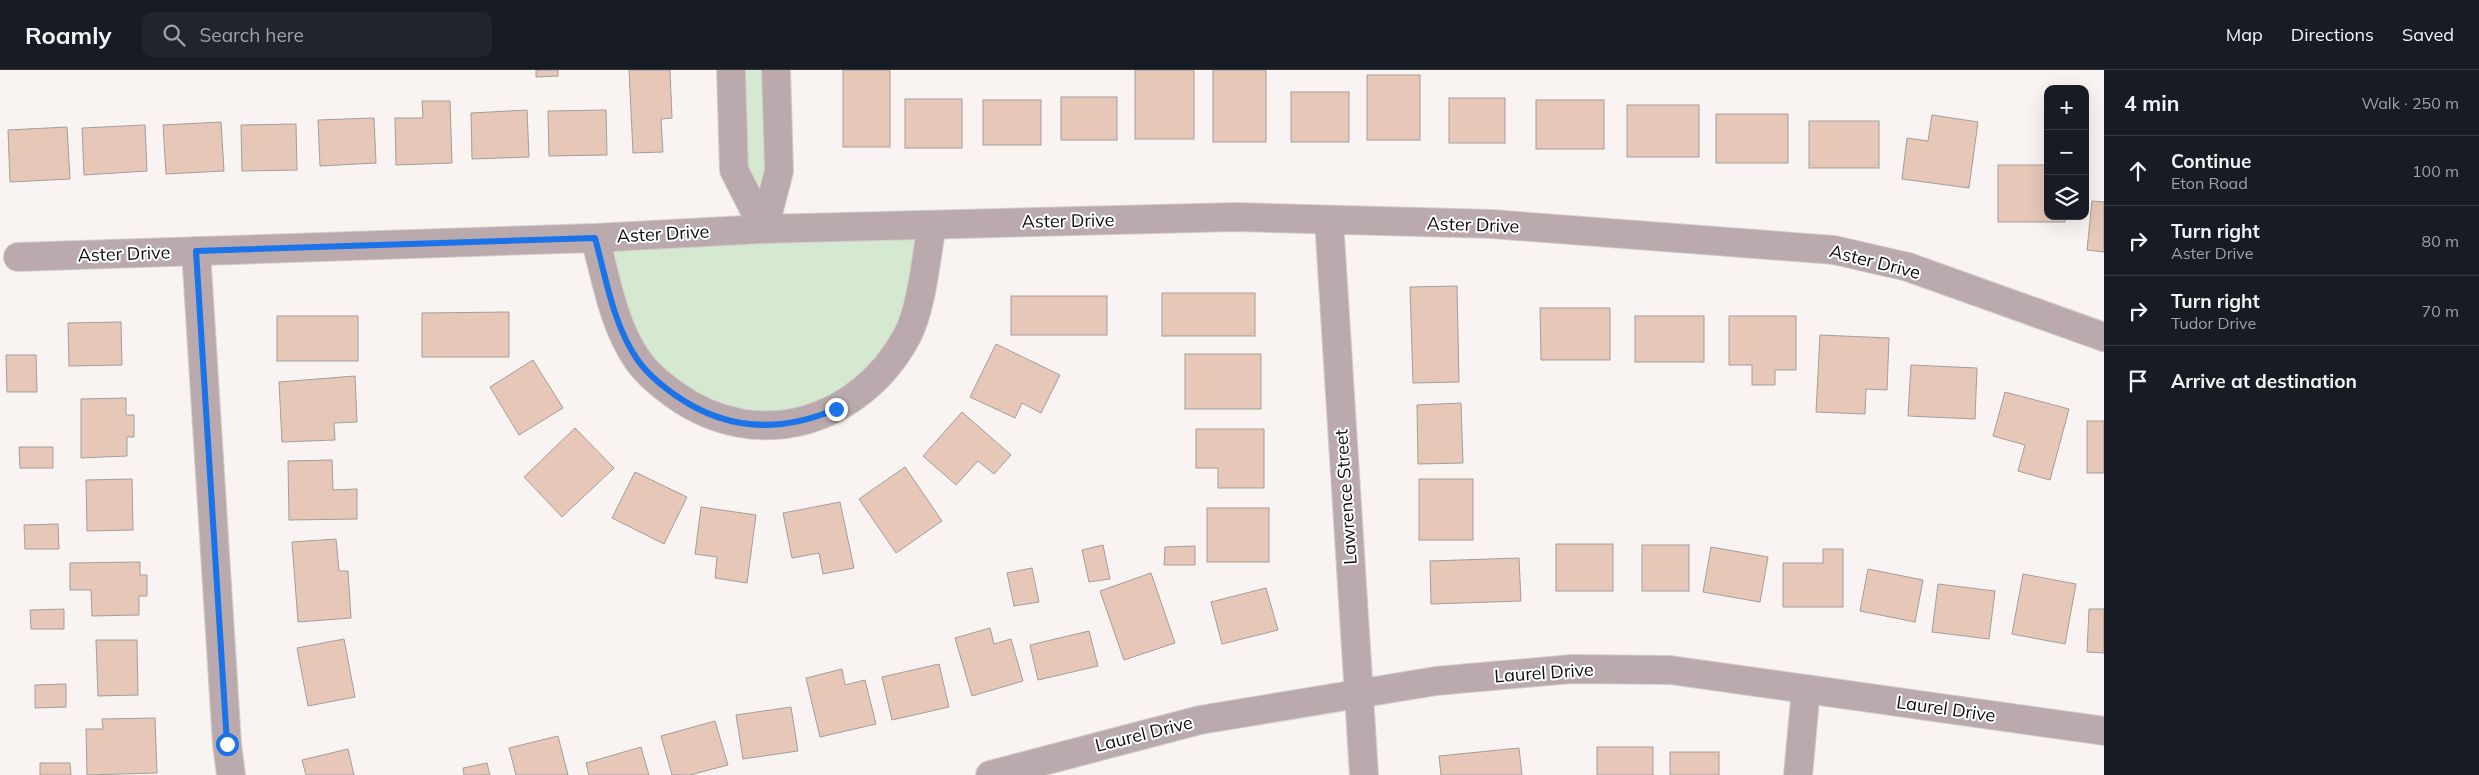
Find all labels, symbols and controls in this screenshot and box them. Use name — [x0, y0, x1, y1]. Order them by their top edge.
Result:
search box — [142, 12, 492, 57]
text: Roamly — [25, 20, 112, 50]
icon: search — [160, 21, 188, 49]
text: Search here — [200, 23, 304, 47]
text: Map — [2226, 23, 2263, 46]
text: Directions — [2291, 23, 2374, 46]
text: Saved — [2402, 23, 2454, 46]
map controls — [2044, 85, 2089, 220]
button: + — [2044, 85, 2089, 130]
text: 4 min — [2124, 90, 2179, 116]
text: Walk · 250 m — [2361, 93, 2459, 113]
button: − — [2044, 130, 2089, 175]
text: Continue — [2171, 149, 2251, 173]
icon: ahead — [2124, 157, 2152, 185]
text: 100 m — [2412, 161, 2459, 181]
text: Eton Road — [2171, 173, 2248, 193]
button: layers — [2044, 175, 2089, 220]
street label: Aster Drive — [1021, 208, 1115, 233]
street label: Aster Drive — [1426, 211, 1520, 238]
text: Turn right — [2171, 219, 2260, 243]
street label: Aster Drive — [616, 220, 710, 247]
icon: right — [2124, 227, 2152, 255]
text: 80 m — [2422, 231, 2459, 251]
street label: Aster Drive — [1827, 239, 1923, 284]
street label: Aster Drive — [77, 240, 171, 267]
text: Aster Drive — [2171, 243, 2253, 263]
text: Turn right — [2171, 289, 2260, 313]
icon: right — [2124, 297, 2152, 325]
text: 70 m — [2422, 301, 2459, 321]
text: Tudor Drive — [2171, 313, 2256, 333]
icon: arrive — [2124, 367, 2152, 395]
text: Arrive at destination — [2171, 369, 2357, 393]
route end — [825, 398, 848, 421]
street label: Lawrence Street — [1329, 428, 1362, 566]
street label: Laurel Drive — [1493, 658, 1594, 687]
street label: Laurel Drive — [1895, 690, 1997, 727]
street label: Laurel Drive — [1093, 710, 1195, 757]
route start — [216, 733, 239, 756]

